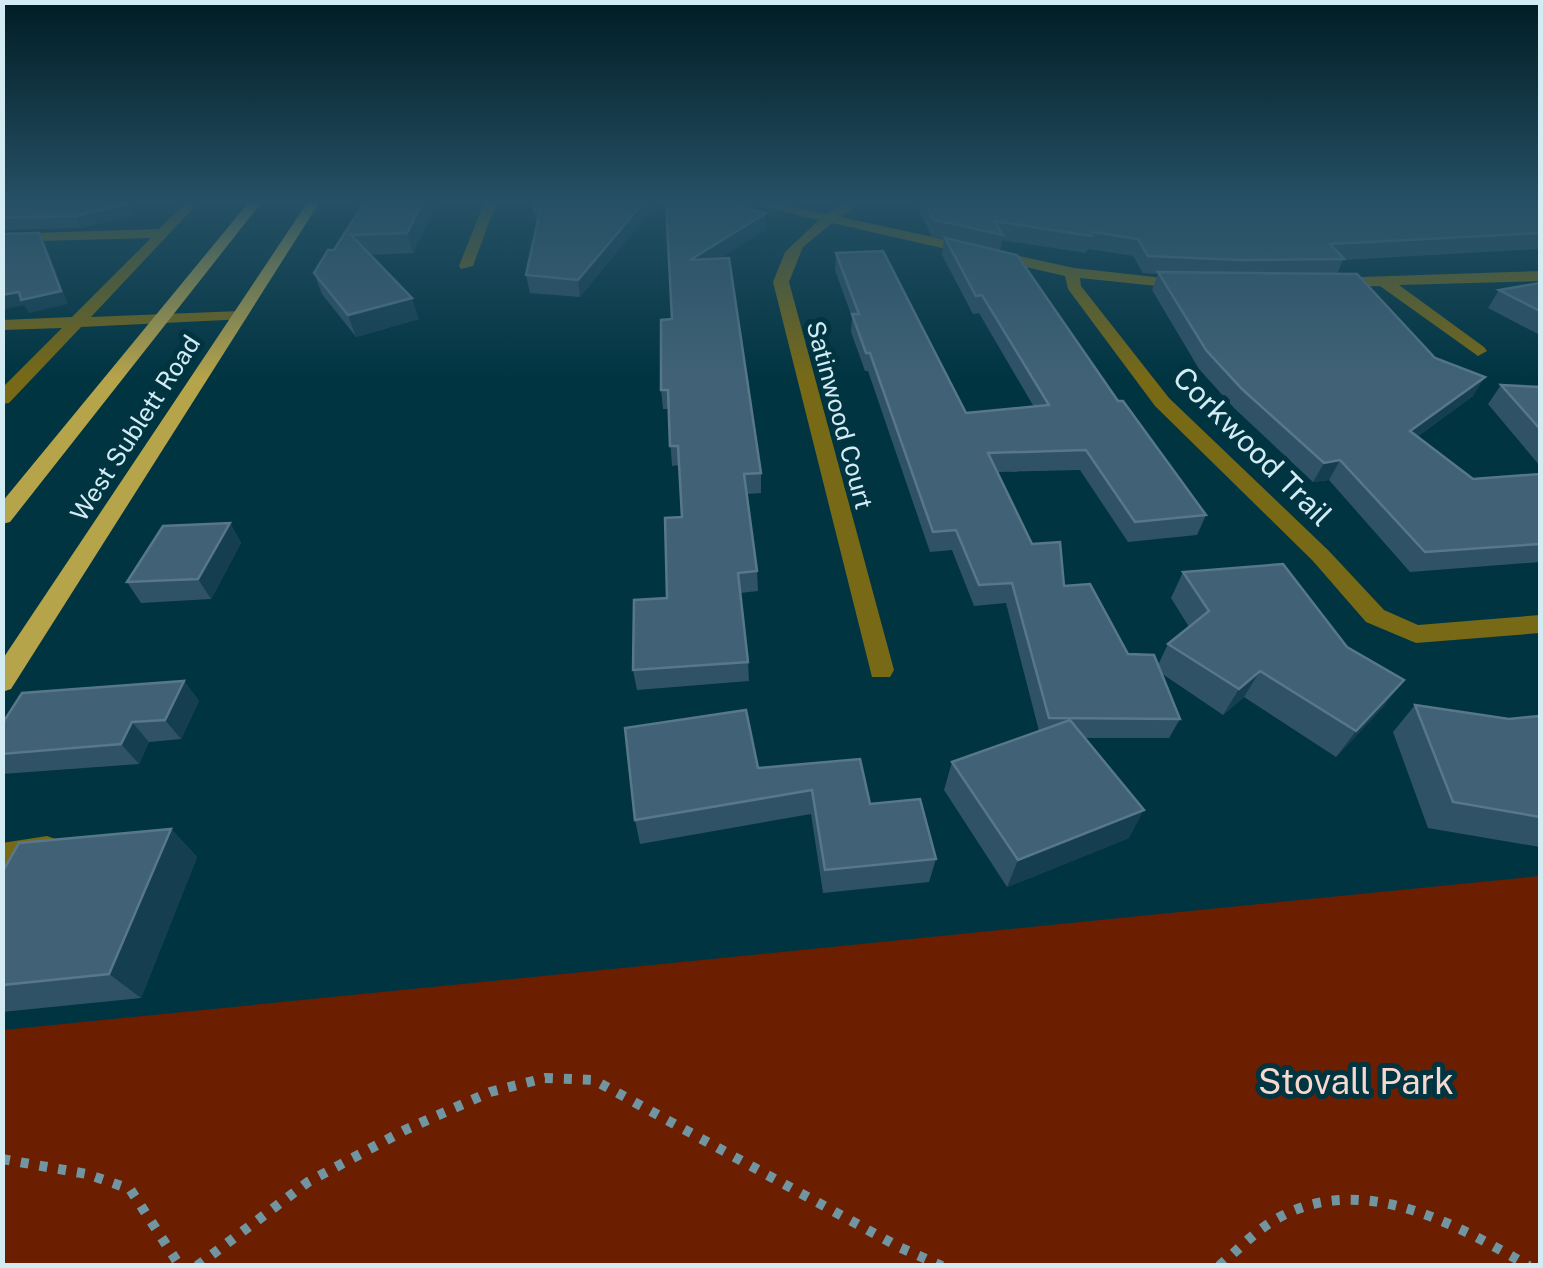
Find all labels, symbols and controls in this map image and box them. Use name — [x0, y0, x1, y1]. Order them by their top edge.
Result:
street label: Satinwood Court — [800, 318, 880, 512]
street label: West Sublett Road — [64, 330, 206, 526]
street label: Corkwood Trail — [1166, 359, 1340, 533]
park label: Stovall Park — [1258, 1061, 1454, 1102]

